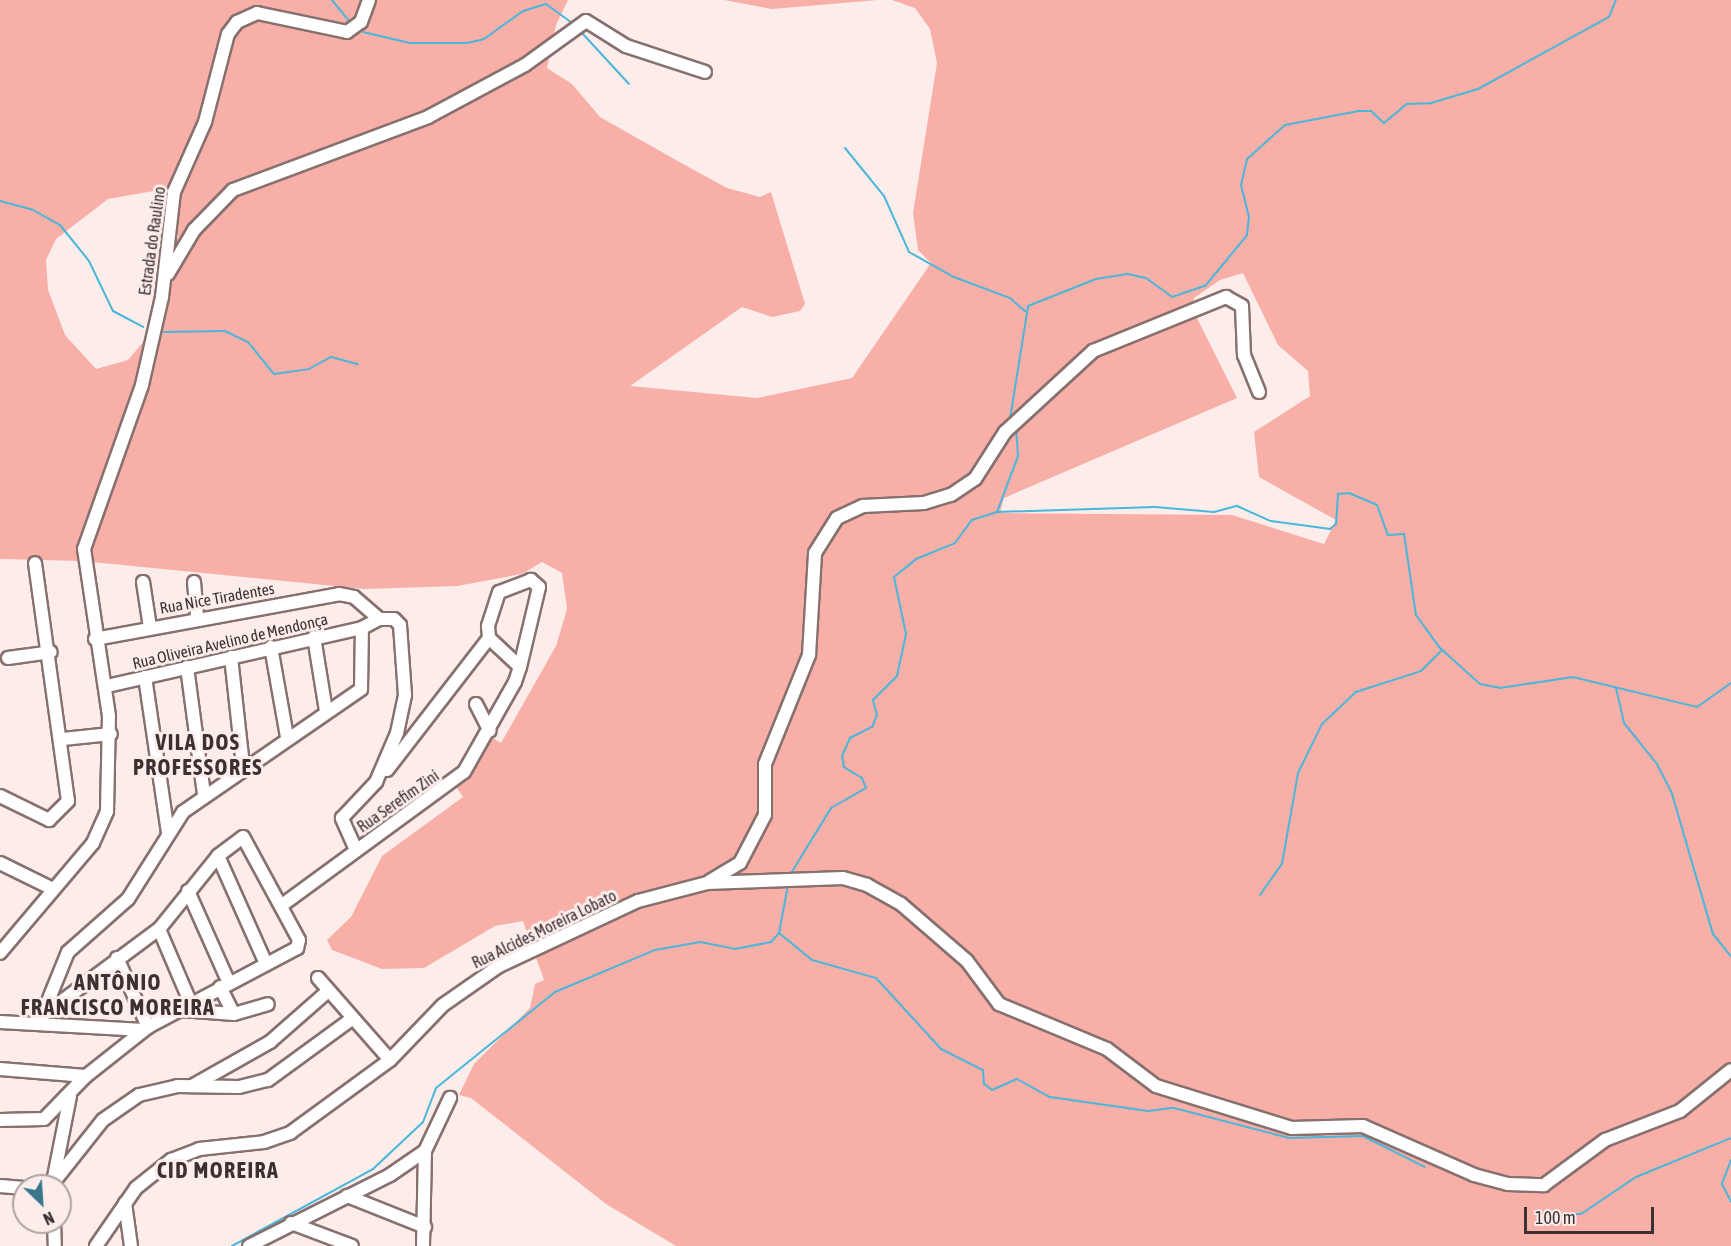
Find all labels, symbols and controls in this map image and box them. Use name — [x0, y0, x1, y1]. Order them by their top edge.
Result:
street label: Estrada do Raulino — [135, 185, 169, 297]
street label: Rua Nice Tiradentes — [158, 578, 276, 618]
street label: Rua Oliveira Avelino de Mendonça — [130, 609, 330, 673]
district label: VILA DOS PROFESSORES — [133, 729, 263, 780]
street label: Rua Serefim Zini — [353, 766, 443, 836]
street label: Rua Alcides Moreira Lobato — [469, 886, 619, 972]
district label: ANTÔNIO FRANCISCO MOREIRA — [21, 969, 215, 1020]
district label: CID MOREIRA — [157, 1158, 279, 1184]
north arrow — [12, 1174, 72, 1234]
scale bar — [1527, 1195, 1658, 1233]
text: 100 m — [1535, 1207, 1576, 1228]
text: N — [41, 1208, 57, 1229]

